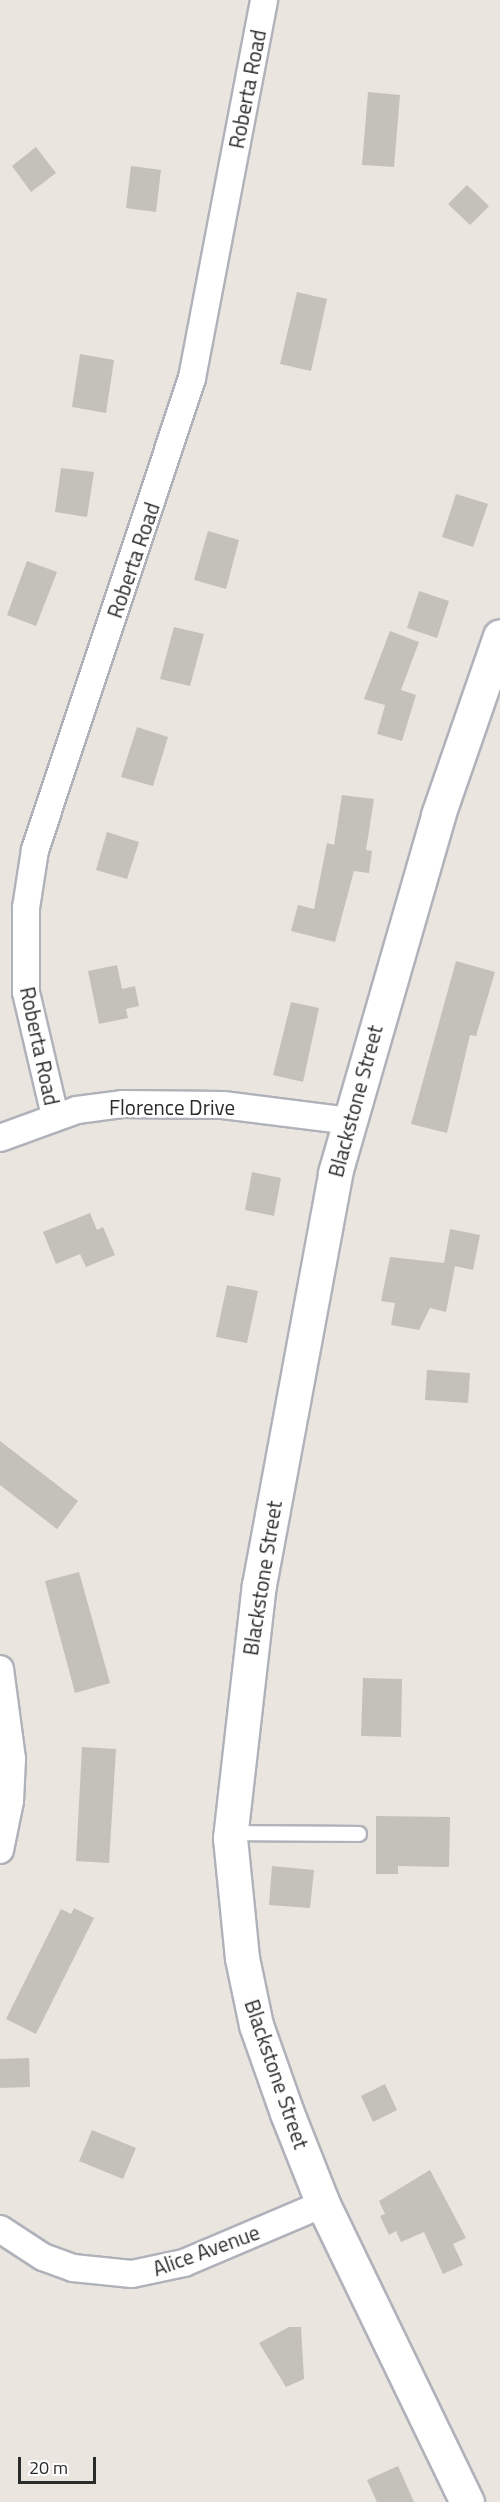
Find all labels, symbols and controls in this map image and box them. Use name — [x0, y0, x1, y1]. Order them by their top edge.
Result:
street label: Roberta Road — [223, 27, 271, 151]
street label: Roberta Road — [101, 499, 165, 621]
street label: Roberta Road — [15, 984, 65, 1108]
street label: Blackstone Street — [323, 1022, 387, 1180]
street label: Florence Drive — [109, 1094, 235, 1120]
street label: Blackstone Street — [237, 1499, 287, 1657]
street label: Blackstone Street — [240, 1996, 314, 2152]
street label: Alice Avenue — [149, 2219, 263, 2281]
scale bar — [21, 2445, 99, 2483]
text: 20 m — [29, 2454, 68, 2481]

